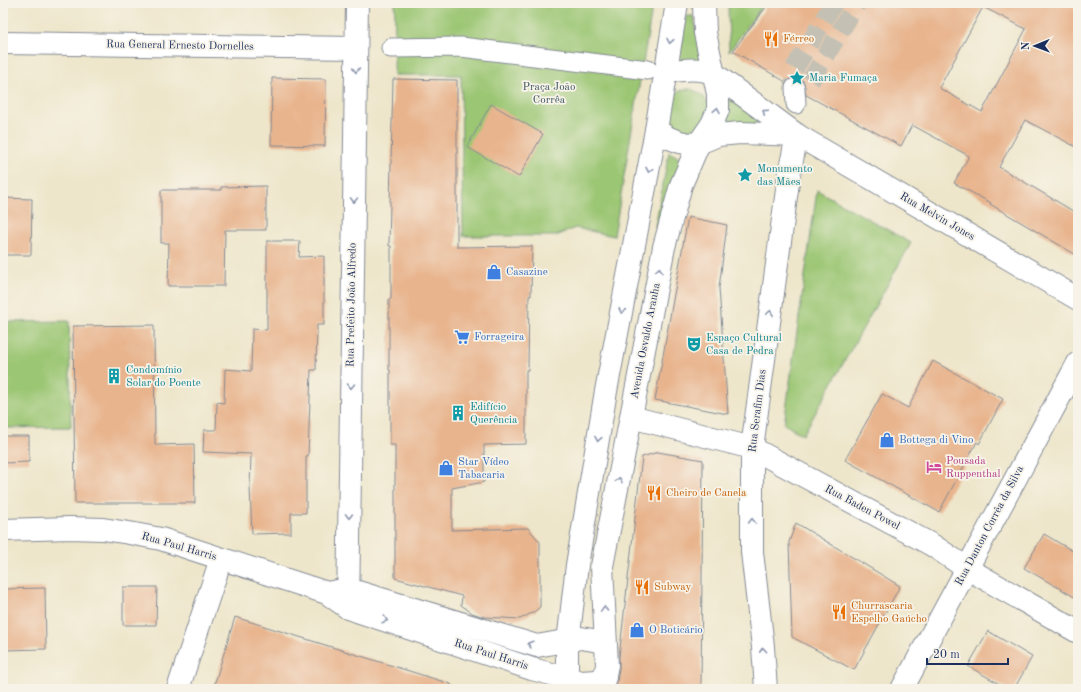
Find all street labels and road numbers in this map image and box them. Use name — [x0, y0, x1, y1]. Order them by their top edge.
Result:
street label: Rua General Ernesto Dornelles — [106, 39, 254, 53]
street label: Rua Melvin Jones — [898, 191, 977, 243]
street label: Rua Prefeito João Alfredo — [345, 243, 359, 367]
street label: Avenida Osvaldo Aranha — [629, 282, 663, 400]
street label: Rua Serafim Dias — [747, 369, 769, 453]
street label: Rua Danton Corrêa da Silva — [954, 464, 1027, 588]
street label: Rua Baden Powel — [823, 484, 901, 532]
street label: Rua Paul Harris — [140, 531, 218, 563]
street label: Rua Paul Harris — [452, 638, 530, 672]

